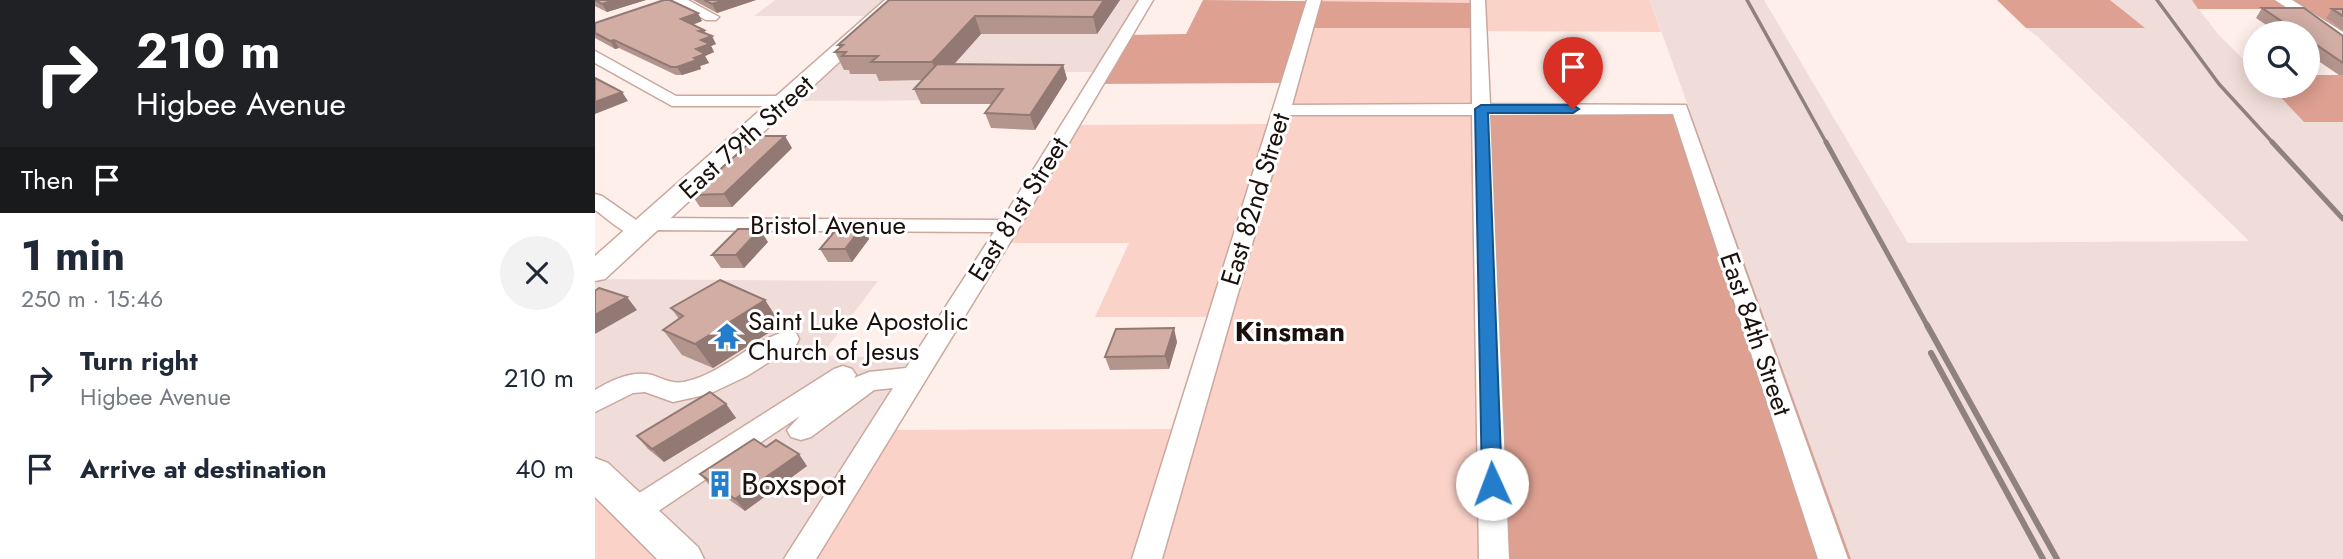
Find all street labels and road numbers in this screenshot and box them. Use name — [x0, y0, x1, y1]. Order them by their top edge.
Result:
street label: East 79th Street — [670, 66, 822, 208]
street label: East 82nd Street — [1211, 107, 1300, 290]
street label: East 81st Street — [958, 129, 1078, 289]
street label: Bristol Avenue — [750, 206, 906, 244]
street label: East 84th Street — [1710, 247, 1802, 421]

